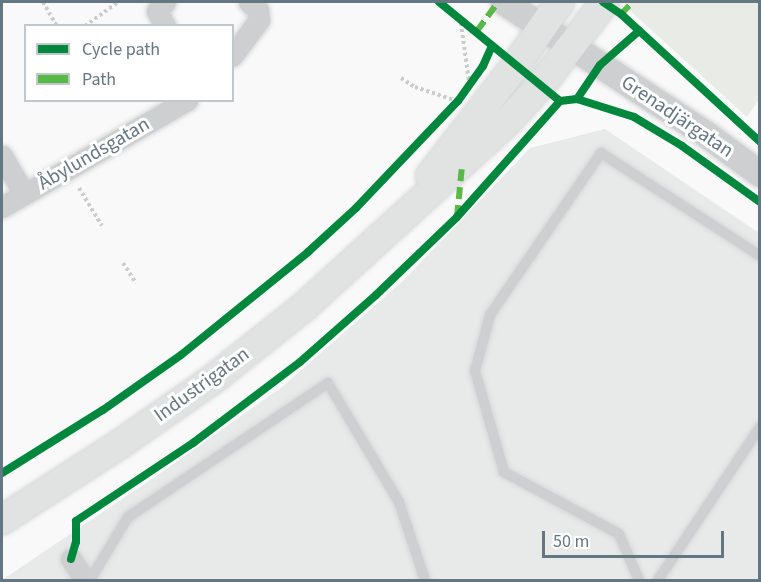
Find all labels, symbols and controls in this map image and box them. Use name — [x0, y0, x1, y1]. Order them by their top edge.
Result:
legend — [24, 24, 234, 102]
text: Cycle path — [82, 37, 160, 62]
text: Path — [82, 67, 116, 92]
street label: Grenadjärgatan — [616, 71, 738, 163]
street label: Åbylundsgatan — [34, 112, 154, 196]
street label: Industrigatan — [150, 342, 254, 428]
scale bar — [545, 519, 726, 557]
text: 50 m — [553, 529, 589, 554]

